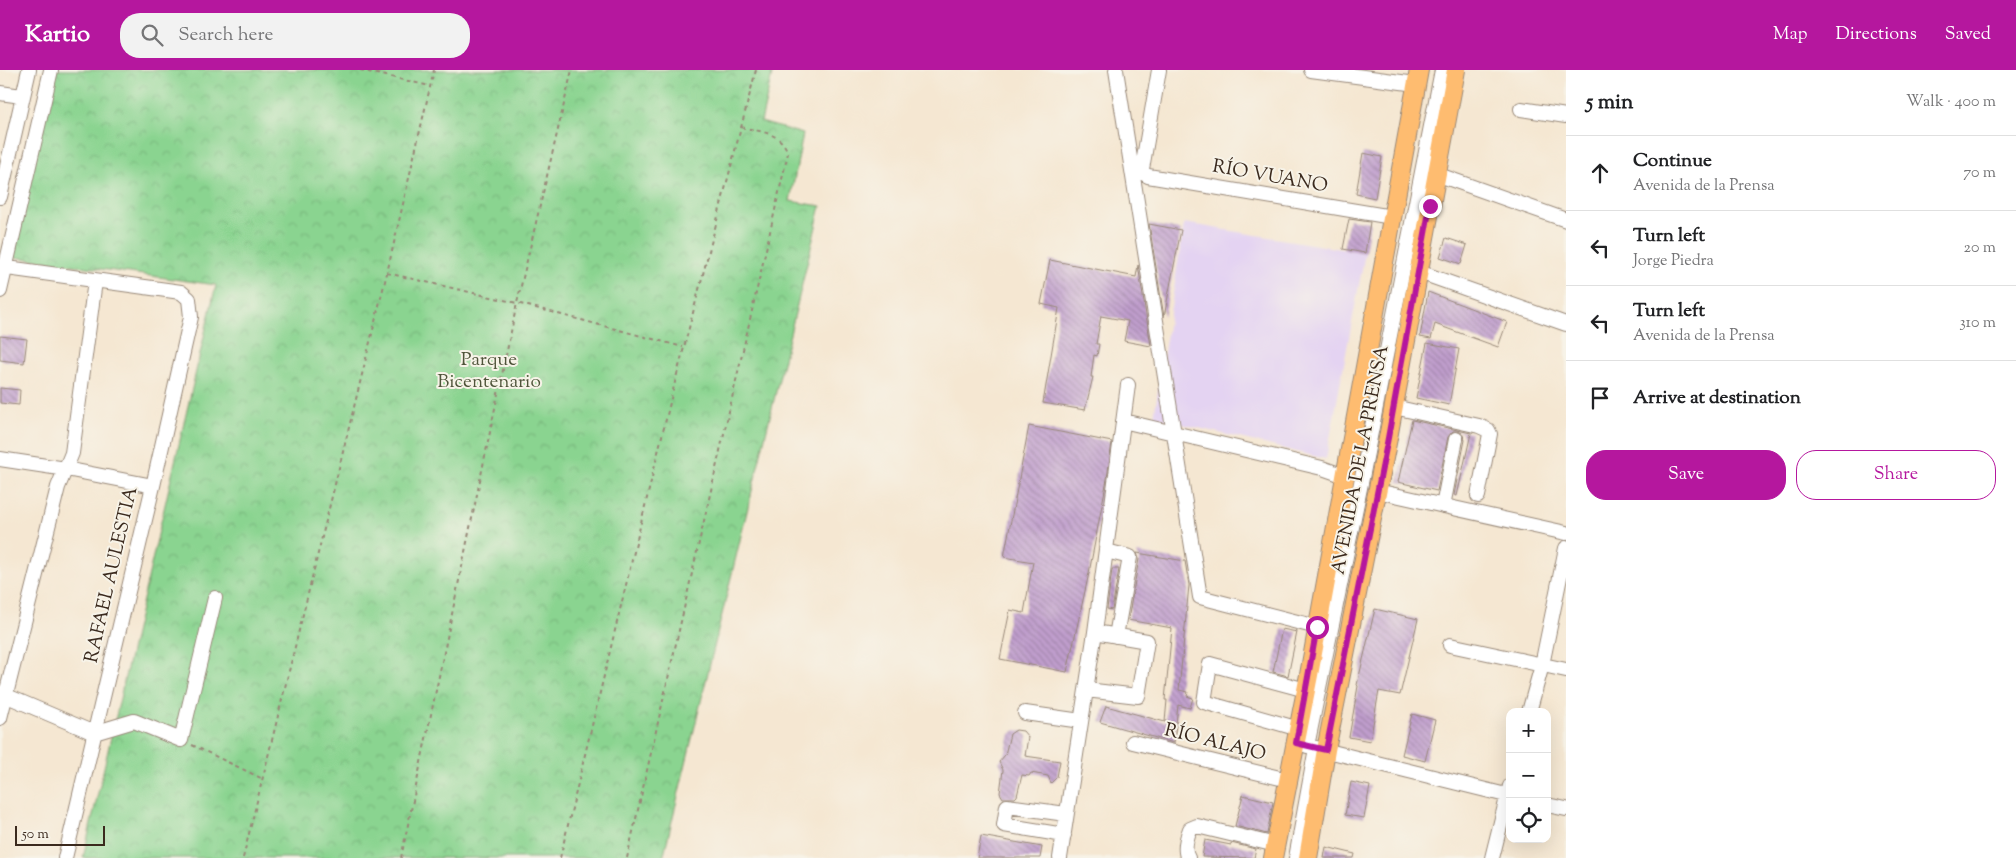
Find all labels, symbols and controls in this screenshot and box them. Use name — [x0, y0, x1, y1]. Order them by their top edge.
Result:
search box — [120, 13, 470, 58]
text: Kartio — [25, 18, 90, 52]
icon: search — [138, 21, 166, 49]
text: Search here — [178, 22, 273, 49]
text: Map — [1773, 22, 1808, 48]
text: Directions — [1836, 22, 1917, 48]
text: Saved — [1945, 22, 1991, 48]
text: 5 min — [1586, 88, 1633, 118]
text: Walk · 400 m — [1906, 91, 1996, 114]
text: Continue — [1633, 148, 1712, 175]
street label: RÍO VUANO — [1210, 154, 1330, 200]
icon: ahead — [1586, 159, 1614, 187]
text: 70 m — [1963, 162, 1996, 185]
text: Avenida de la Prensa — [1633, 175, 1775, 198]
route end — [1419, 195, 1442, 218]
text: Turn left — [1633, 223, 1705, 250]
icon: left — [1586, 234, 1614, 262]
text: 20 m — [1963, 237, 1996, 260]
text: Jorge Piedra — [1633, 250, 1714, 273]
text: Turn left — [1633, 298, 1705, 325]
icon: left — [1586, 309, 1614, 337]
text: 310 m — [1959, 312, 1996, 335]
text: Avenida de la Prensa — [1633, 325, 1775, 348]
street label: AVENIDA DE LA PRENSA — [1325, 342, 1397, 577]
park label: Parque Bicentenario — [437, 347, 541, 396]
icon: arrive — [1586, 384, 1614, 412]
text: Arrive at destination — [1633, 385, 1801, 412]
button: Save — [1586, 450, 1786, 500]
button: Share — [1796, 450, 1996, 500]
street label: RAFAEL AULESTIA — [79, 484, 146, 666]
route start — [1306, 616, 1329, 639]
map controls — [1506, 708, 1551, 843]
button: + — [1506, 708, 1551, 753]
street label: RÍO ALAJO — [1161, 717, 1269, 769]
button: − — [1506, 753, 1551, 798]
button: locate — [1506, 798, 1551, 843]
scale bar — [15, 823, 105, 846]
text: 50 m — [22, 825, 49, 845]

